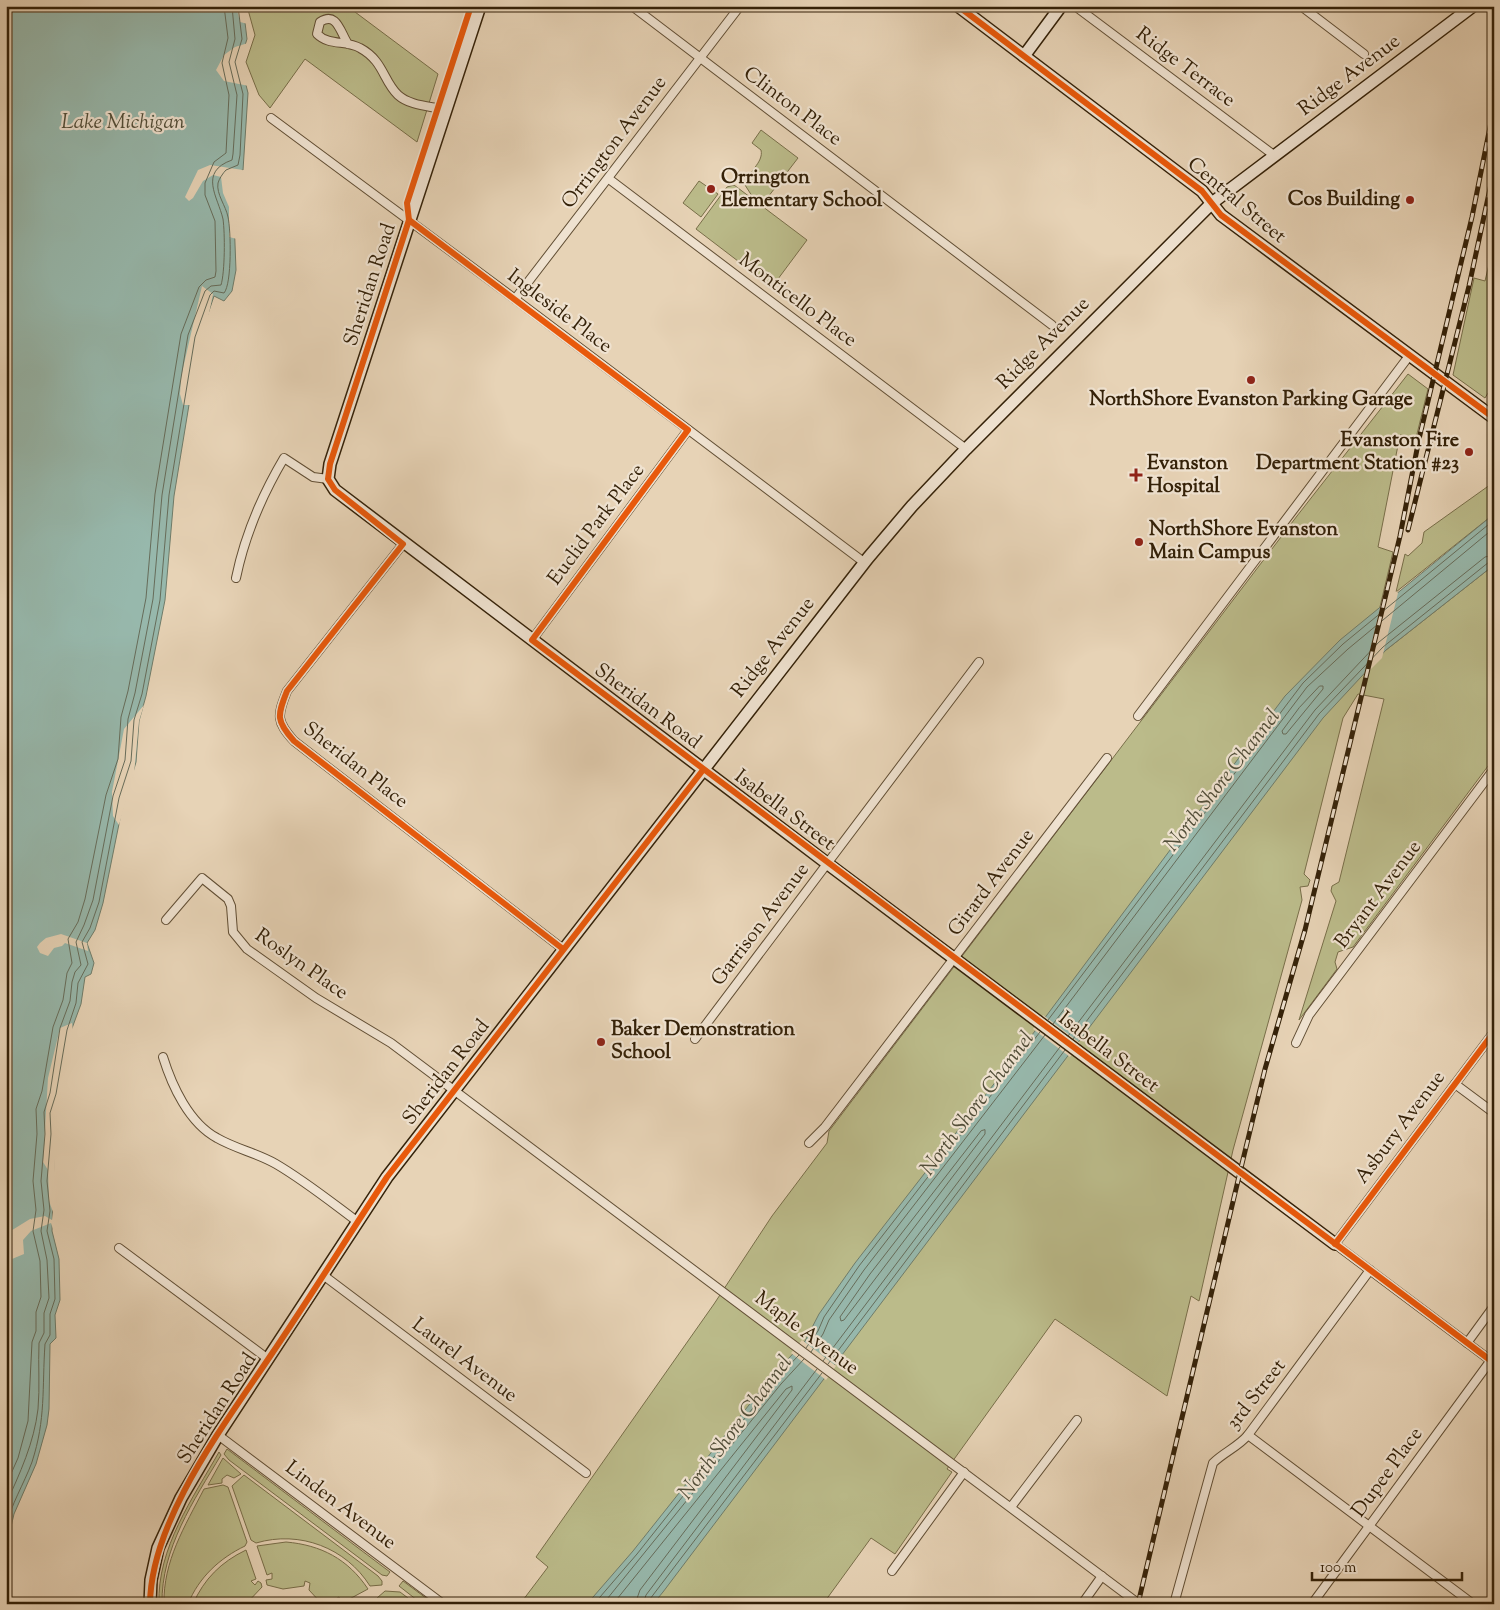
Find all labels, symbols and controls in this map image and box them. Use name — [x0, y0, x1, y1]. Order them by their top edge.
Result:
street label: Ridge Terrace — [1129, 21, 1241, 115]
street label: Ridge Avenue — [1293, 28, 1407, 124]
street label: Clinton Place — [737, 60, 847, 154]
street label: Orrington Avenue — [555, 70, 675, 216]
water label: Lake Michigan — [61, 108, 185, 138]
street label: Central Street — [1180, 151, 1292, 251]
place label: Orrington Elementary School — [721, 164, 883, 216]
marker: Orrington Elementary School — [705, 183, 717, 195]
place label: Cos Building — [1288, 186, 1400, 215]
marker: Cos Building — [1404, 194, 1416, 206]
street label: Sheridan Road — [338, 220, 404, 350]
street label: Monticello Place — [732, 247, 862, 355]
street label: Ingleside Place — [500, 263, 618, 361]
street label: Ridge Avenue — [991, 291, 1097, 397]
marker: NorthShore Evanston Parking Garage — [1245, 374, 1257, 386]
place label: NorthShore Evanston Parking Garage — [1089, 386, 1413, 415]
place label: Evanston Fire Department Station #23 — [1256, 427, 1459, 479]
marker: Evanston Fire Department Station #23 — [1463, 446, 1475, 458]
place label: Evanston Hospital — [1147, 450, 1228, 502]
street label: Euclid Park Place — [542, 458, 652, 592]
marker: Evanston Hospital — [1129, 468, 1143, 482]
place label: NorthShore Evanston Main Campus — [1149, 516, 1338, 568]
marker: NorthShore Evanston Main Campus — [1133, 536, 1145, 548]
street label: Ridge Avenue — [725, 591, 823, 705]
street label: Sheridan Road — [587, 657, 707, 757]
water label: North Shore Channel — [1158, 703, 1288, 859]
street label: Sheridan Place — [296, 716, 414, 816]
street label: Isabella Street — [727, 763, 841, 859]
street label: Girard Avenue — [942, 823, 1042, 943]
street label: Bryant Avenue — [1329, 835, 1429, 955]
street label: Garrison Avenue — [705, 857, 817, 993]
street label: Roslyn Place — [248, 922, 354, 1008]
street label: Isabella Street — [1051, 1005, 1165, 1101]
street label: Sheridan Road — [396, 1014, 498, 1132]
place label: Baker Demonstration School — [611, 1016, 795, 1068]
water label: North Shore Channel — [914, 1026, 1042, 1182]
marker: Baker Demonstration School — [595, 1036, 607, 1048]
street label: Asbury Avenue — [1349, 1065, 1453, 1191]
street label: Maple Avenue — [748, 1285, 864, 1383]
street label: Laurel Avenue — [405, 1312, 523, 1410]
street label: Sheridan Road — [171, 1348, 265, 1470]
water label: North Shore Channel — [672, 1350, 800, 1506]
street label: 3rd Street — [1220, 1353, 1294, 1436]
street label: Dupee Place — [1345, 1422, 1431, 1524]
street label: Linden Avenue — [278, 1454, 402, 1558]
scale bar — [1312, 1550, 1462, 1582]
text: 100 m — [1320, 1558, 1357, 1579]

